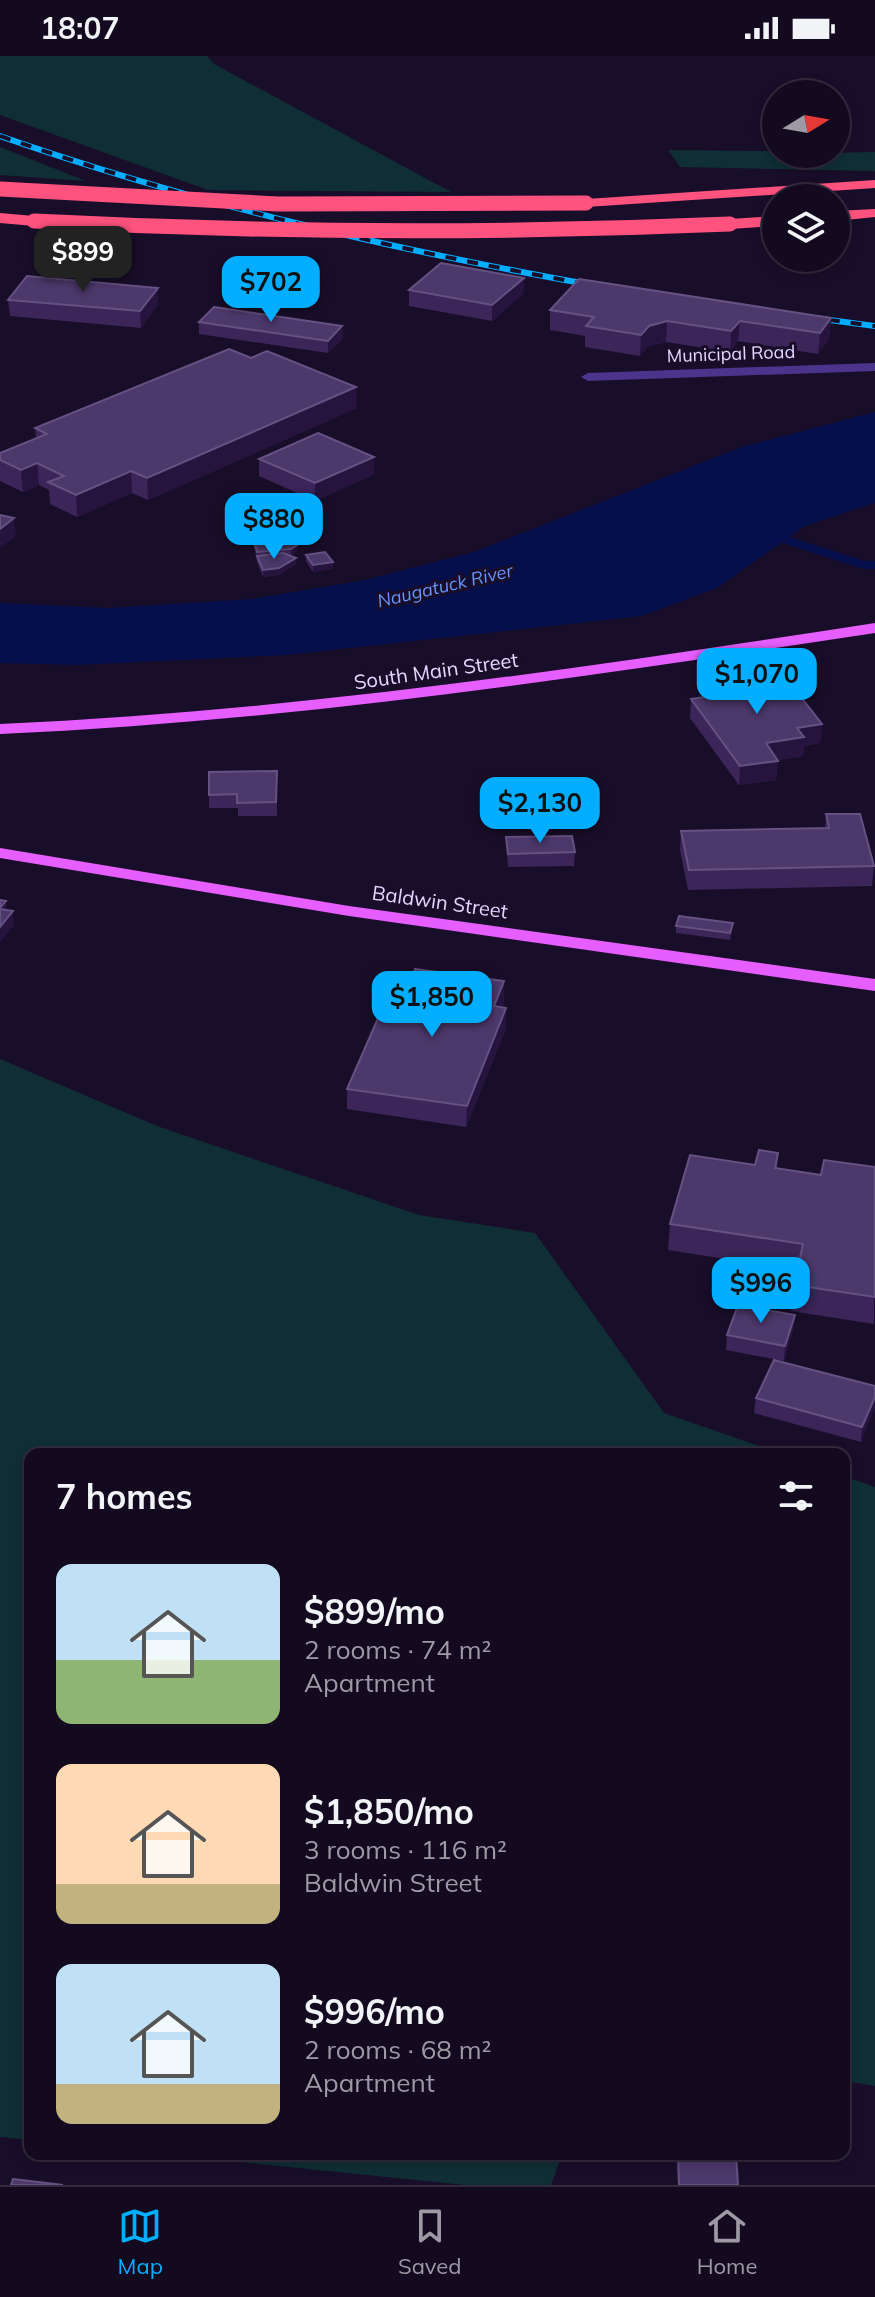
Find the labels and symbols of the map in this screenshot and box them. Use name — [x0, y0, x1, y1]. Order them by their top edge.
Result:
north arrow — [762, 80, 850, 168]
pin: $899 — [36, 226, 130, 294]
pin: $702 — [224, 256, 318, 324]
street label: Municipal Road — [666, 340, 796, 367]
pin: $880 — [227, 493, 321, 561]
water label: Naugatuck River — [375, 558, 516, 612]
street label: South Main Street — [352, 647, 520, 694]
pin: $1,070 — [692, 648, 822, 716]
pin: $2,130 — [475, 777, 605, 845]
street label: Baldwin Street — [371, 880, 510, 923]
pin: $1,850 — [367, 971, 497, 1039]
pin: $996 — [714, 1257, 808, 1325]

